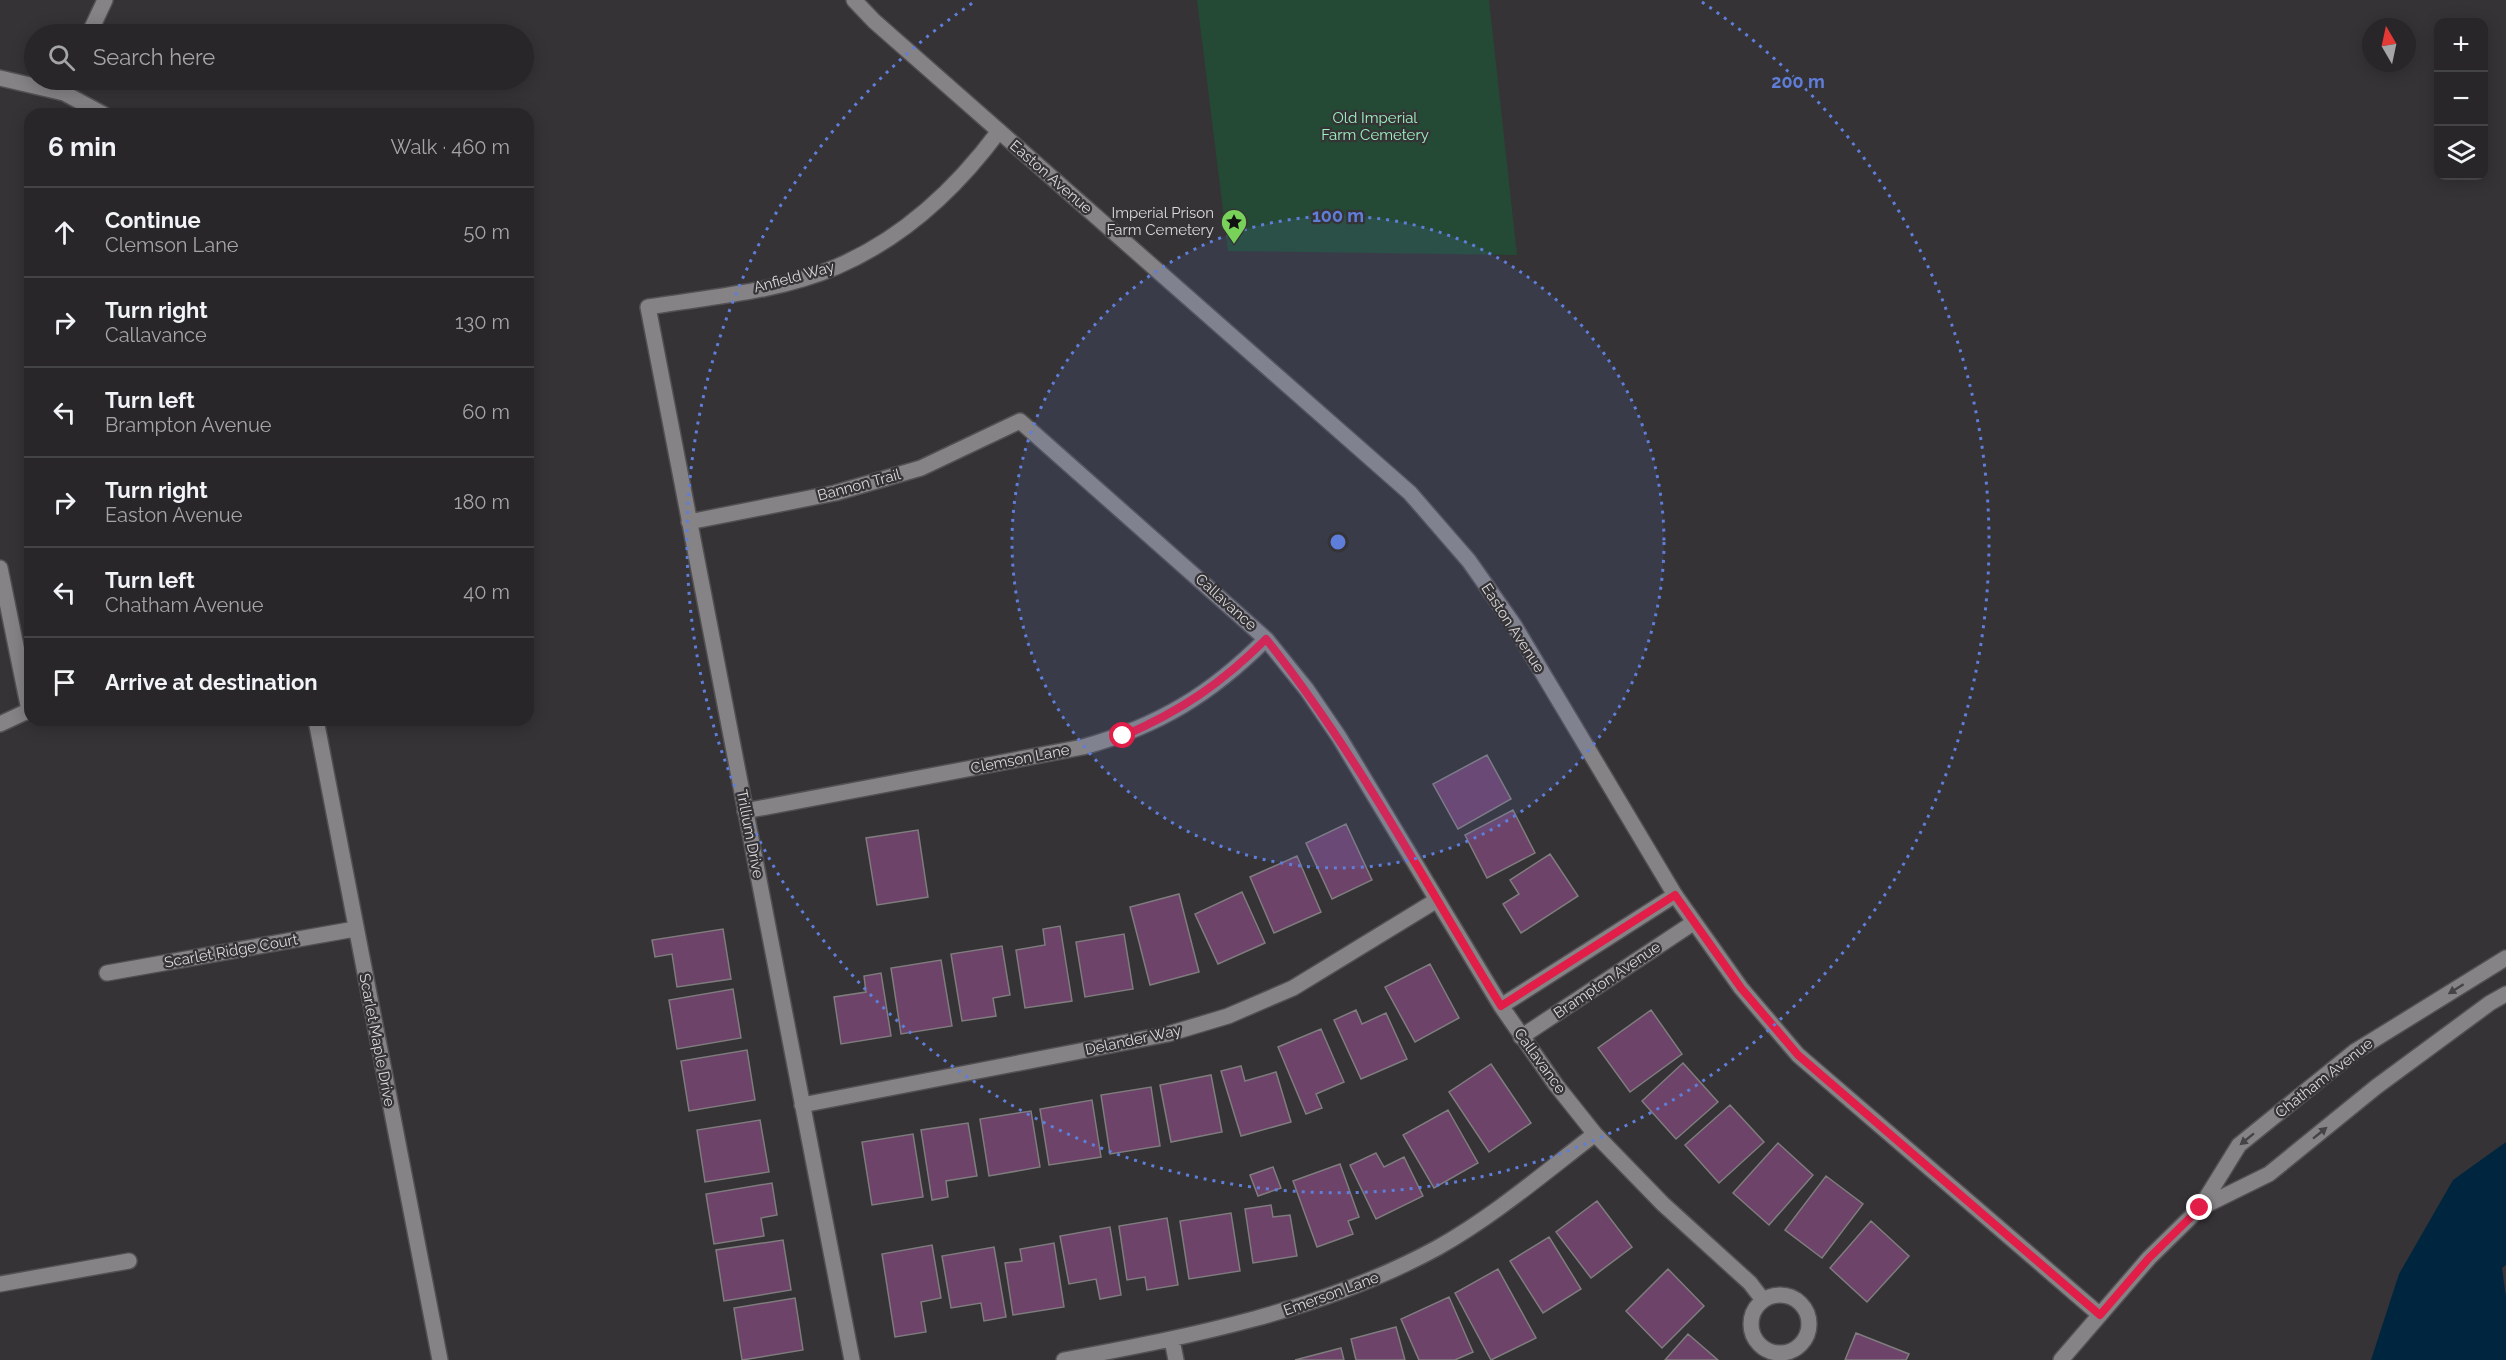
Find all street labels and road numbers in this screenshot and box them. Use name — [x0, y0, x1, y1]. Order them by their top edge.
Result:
street label: Easton Avenue — [1006, 136, 1096, 218]
street label: Anfield Way — [752, 258, 836, 296]
street label: Bannon Trail — [815, 465, 903, 505]
street label: Callavance — [1192, 570, 1260, 634]
street label: Easton Avenue — [1477, 580, 1549, 676]
street label: Clemson Lane — [969, 741, 1071, 777]
street label: Trillium Drive — [733, 788, 767, 880]
street label: Scarlet Ridge Court — [163, 930, 299, 972]
street label: Brampton Avenue — [1550, 938, 1664, 1022]
street label: Scarlet Maple Drive — [355, 972, 399, 1108]
street label: Delander Way — [1083, 1021, 1183, 1059]
street label: Callavance — [1510, 1025, 1570, 1097]
street label: Chatham Avenue — [2272, 1034, 2377, 1122]
street label: Emerson Lane — [1281, 1268, 1381, 1320]

